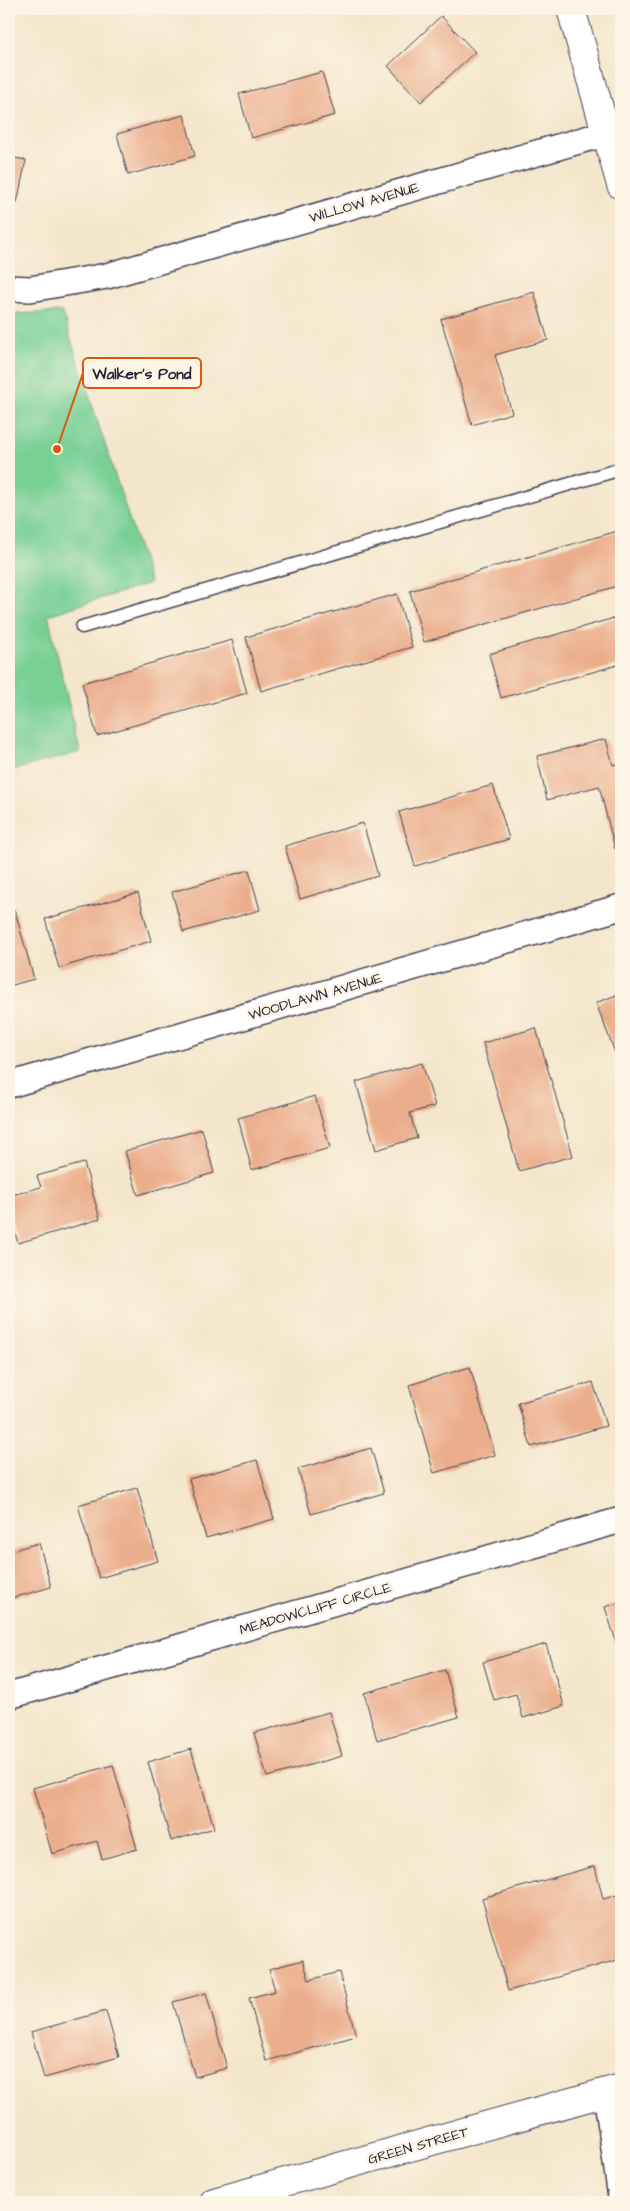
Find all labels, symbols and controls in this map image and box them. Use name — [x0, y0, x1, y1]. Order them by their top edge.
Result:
street label: WILLOW AVENUE — [307, 177, 422, 228]
callout: Walker's Pond — [83, 358, 201, 388]
text: Walker's Pond — [92, 364, 192, 385]
street label: WOODLAWN AVENUE — [246, 968, 385, 1026]
street label: MEADOWCLIFF CIRCLE — [237, 1578, 394, 1640]
street label: GREEN STREET — [366, 2122, 471, 2170]

